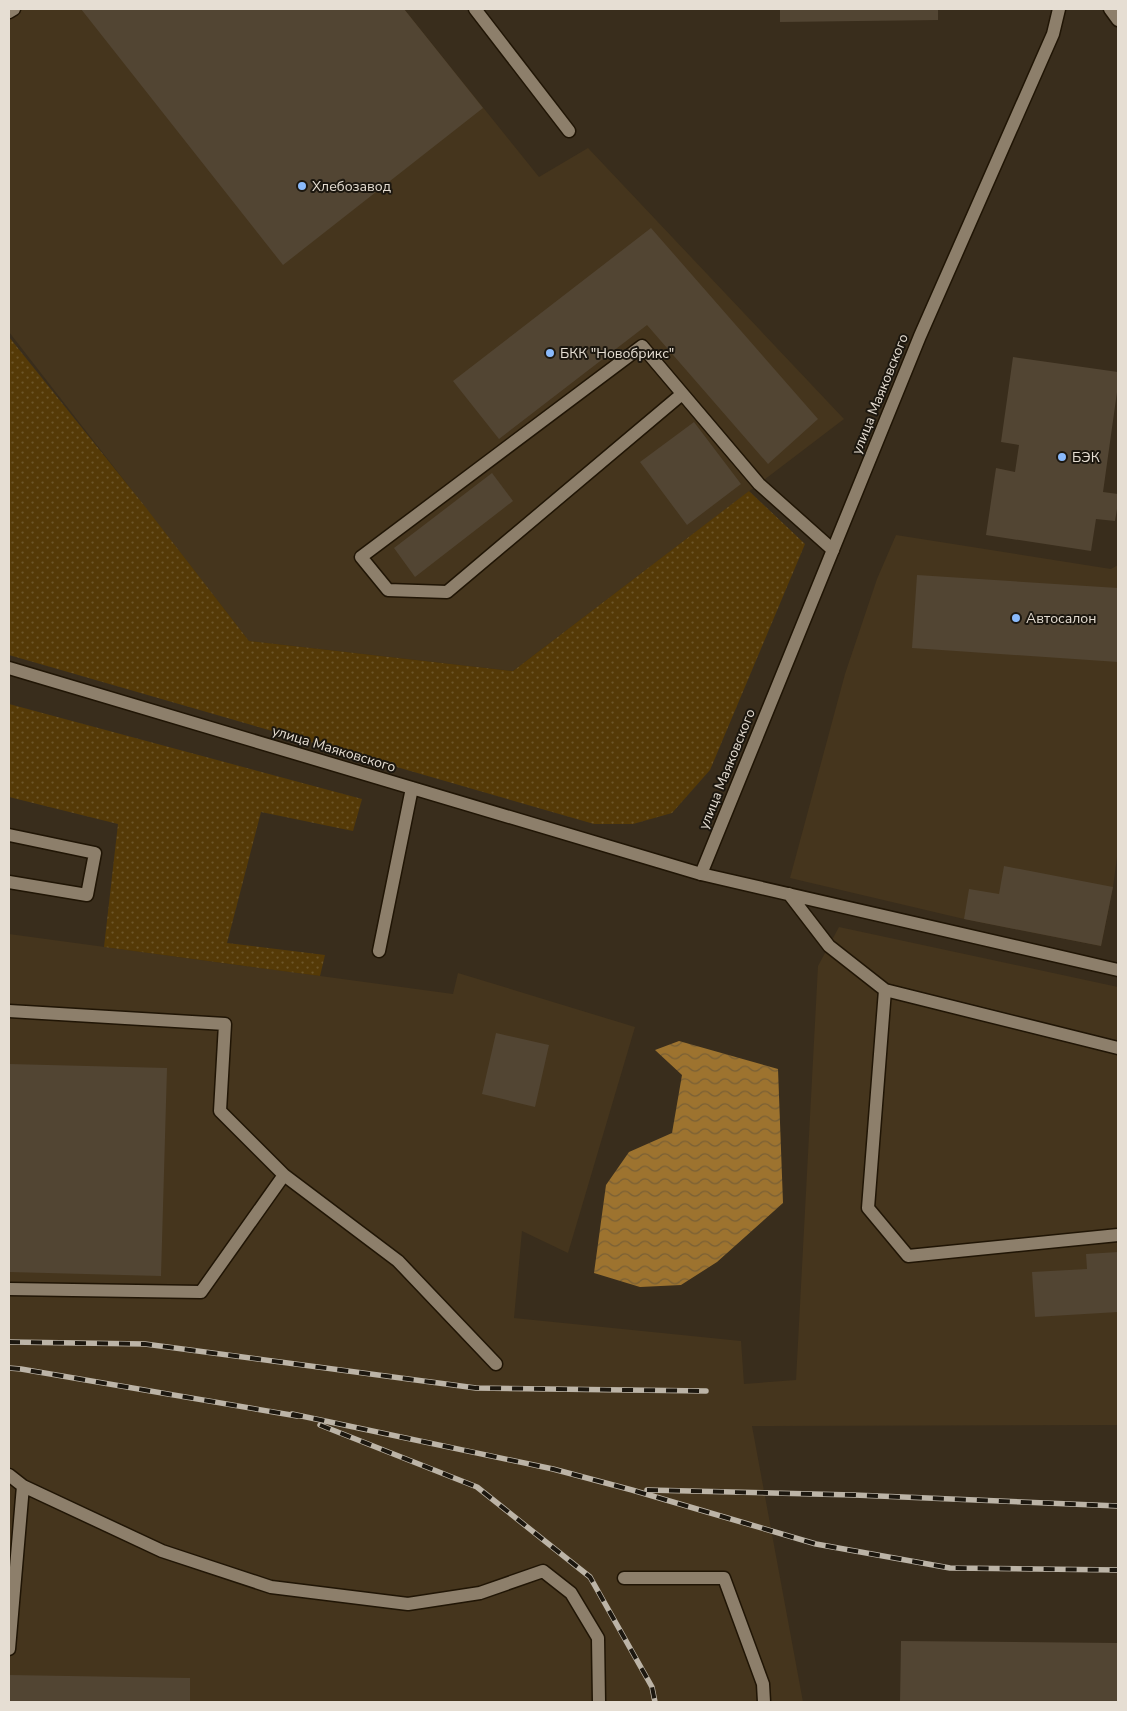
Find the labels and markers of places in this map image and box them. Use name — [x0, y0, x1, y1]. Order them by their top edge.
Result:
place label: Хлебозавод — [312, 177, 391, 196]
marker: Хлебозавод — [296, 180, 308, 192]
place label: БКК "Новобрикс" — [560, 344, 674, 363]
marker: БКК "Новобрикс" — [544, 347, 556, 359]
place label: БЭК — [1072, 448, 1100, 467]
marker: БЭК — [1056, 451, 1068, 463]
place label: Автосалон — [1026, 609, 1096, 628]
marker: Автосалон — [1010, 612, 1022, 624]

